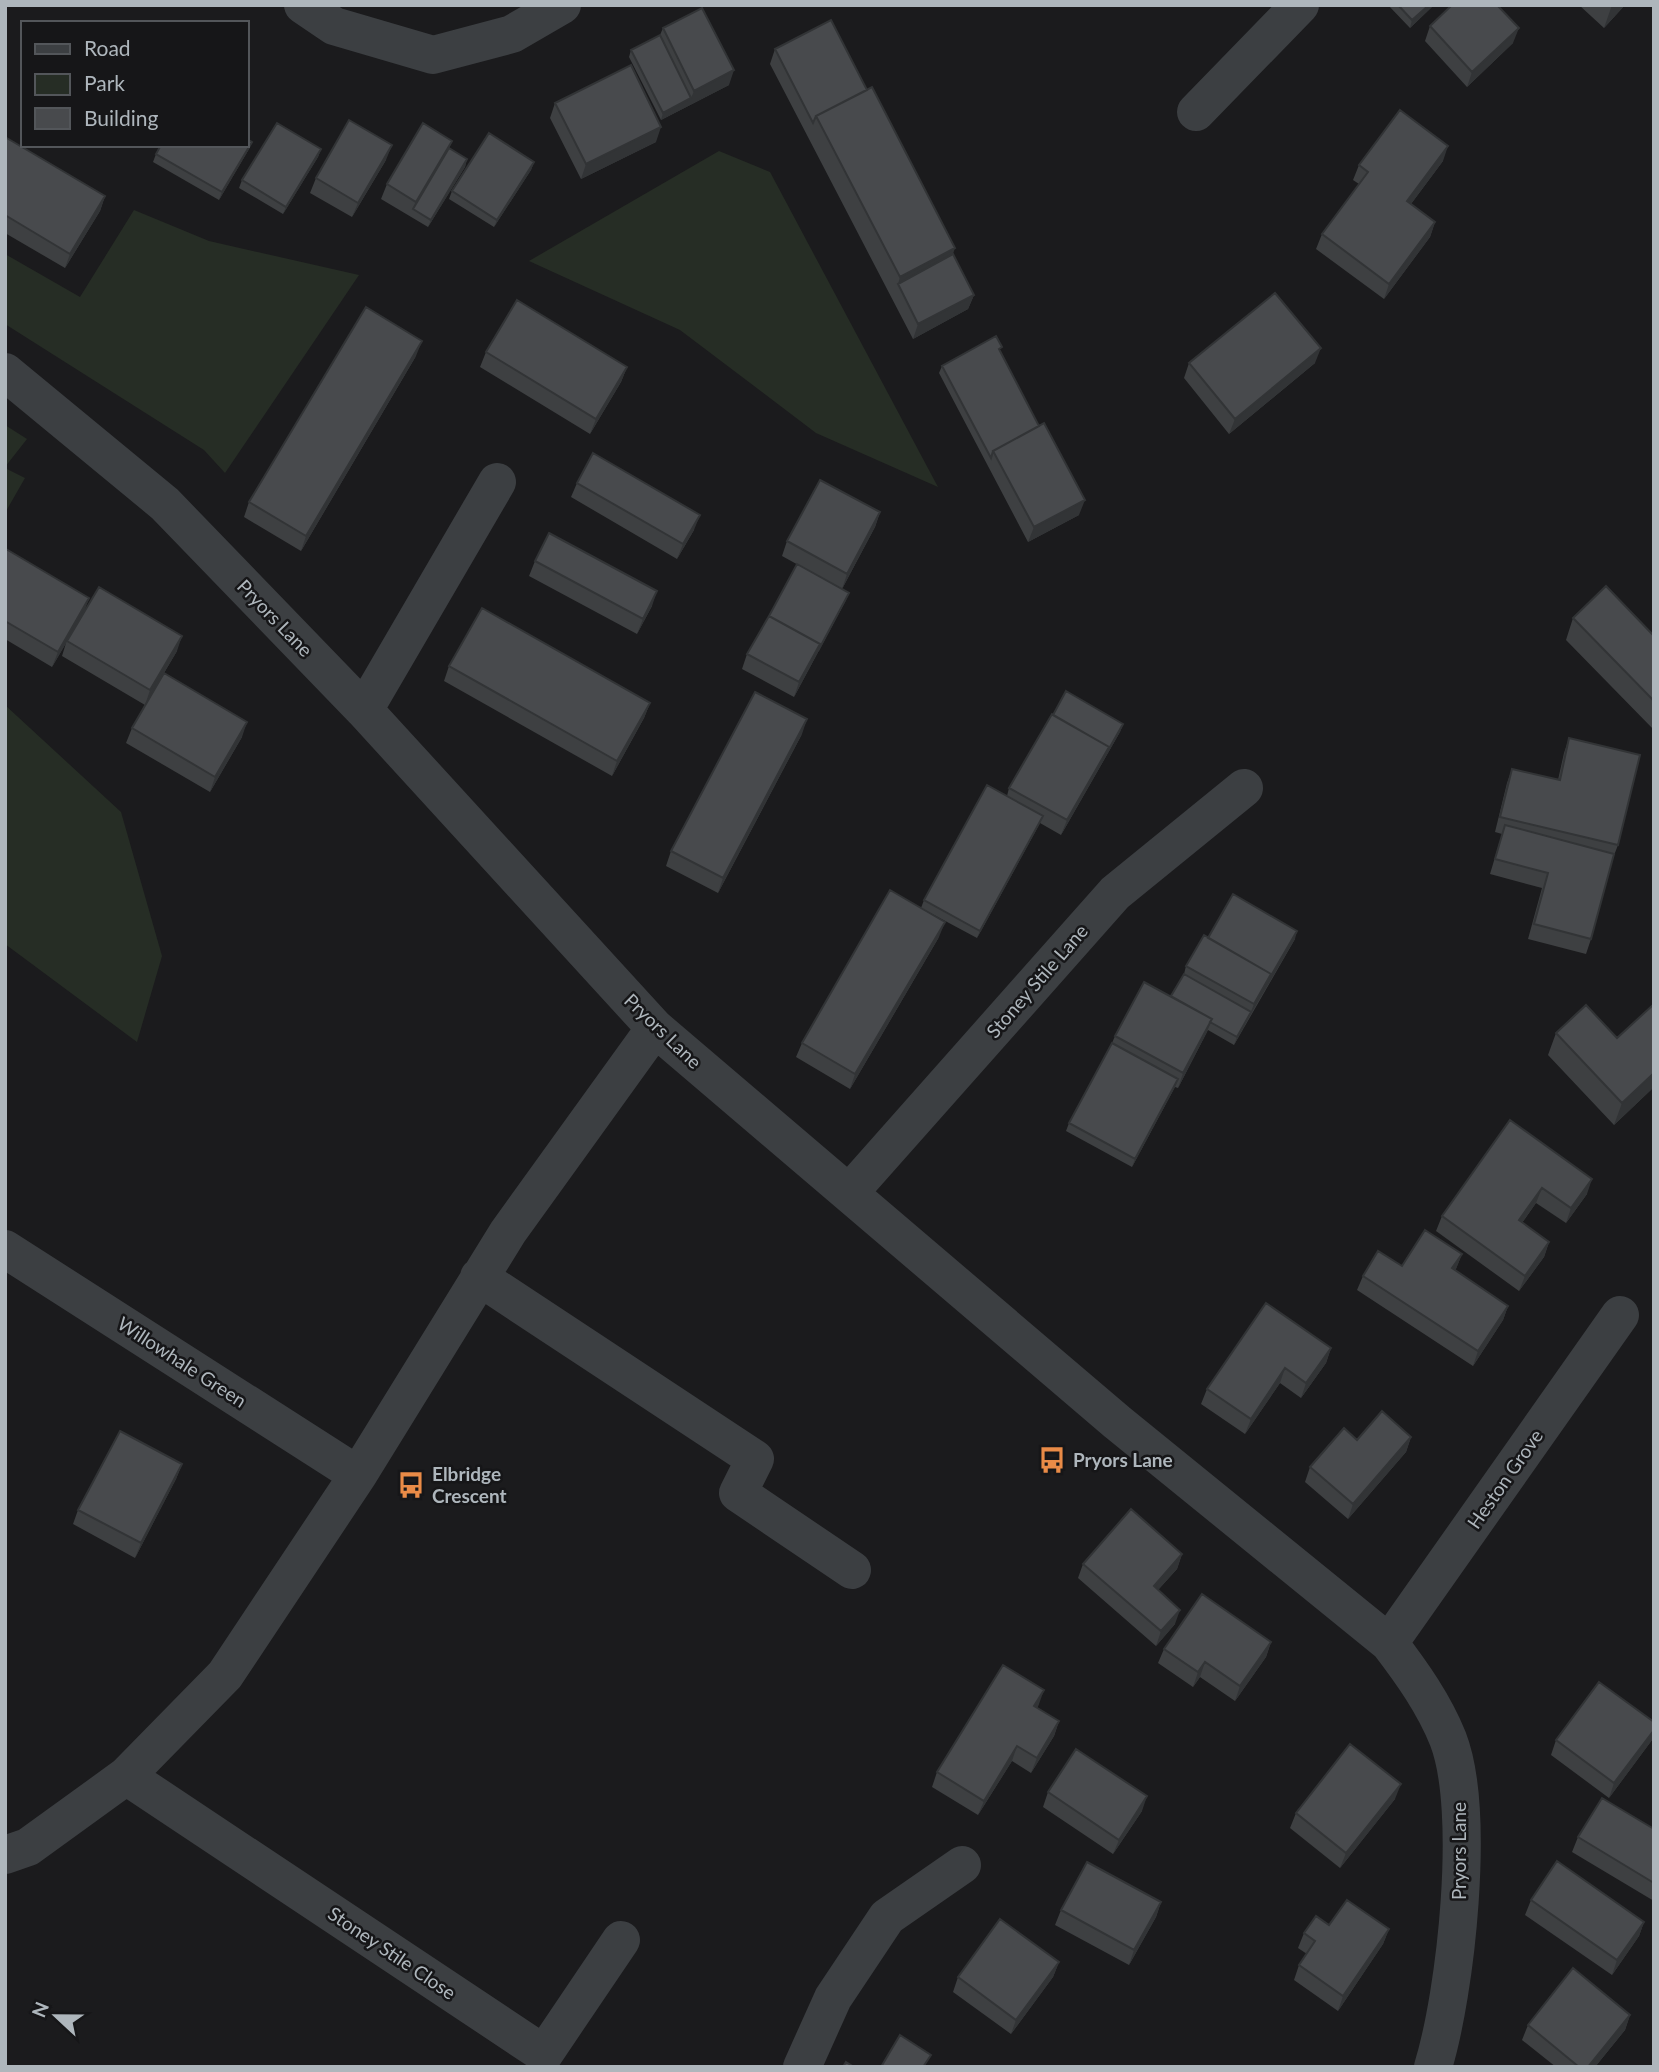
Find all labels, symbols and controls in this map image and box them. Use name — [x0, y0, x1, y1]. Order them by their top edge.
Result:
legend — [21, 21, 248, 147]
text: Road — [84, 35, 131, 60]
text: Park — [84, 70, 125, 95]
text: Building — [84, 105, 159, 130]
street label: Pryors Lane — [233, 574, 318, 661]
street label: Stoney Stile Lane — [981, 919, 1092, 1042]
street label: Pryors Lane — [620, 988, 707, 1073]
street label: Willowhale Green — [114, 1311, 251, 1412]
street label: Heston Grove — [1462, 1425, 1547, 1533]
bus stop icon: Pryors Lane — [1037, 1445, 1067, 1475]
place label: Pryors Lane — [1073, 1448, 1173, 1471]
place label: Elbridge Crescent — [432, 1462, 507, 1507]
bus stop icon: Elbridge Crescent — [396, 1470, 426, 1500]
street label: Pryors Lane — [1447, 1802, 1470, 1900]
street label: Stoney Stile Close — [324, 1901, 461, 2004]
north arrow — [21, 1981, 91, 2051]
text: N — [26, 1998, 53, 2021]

